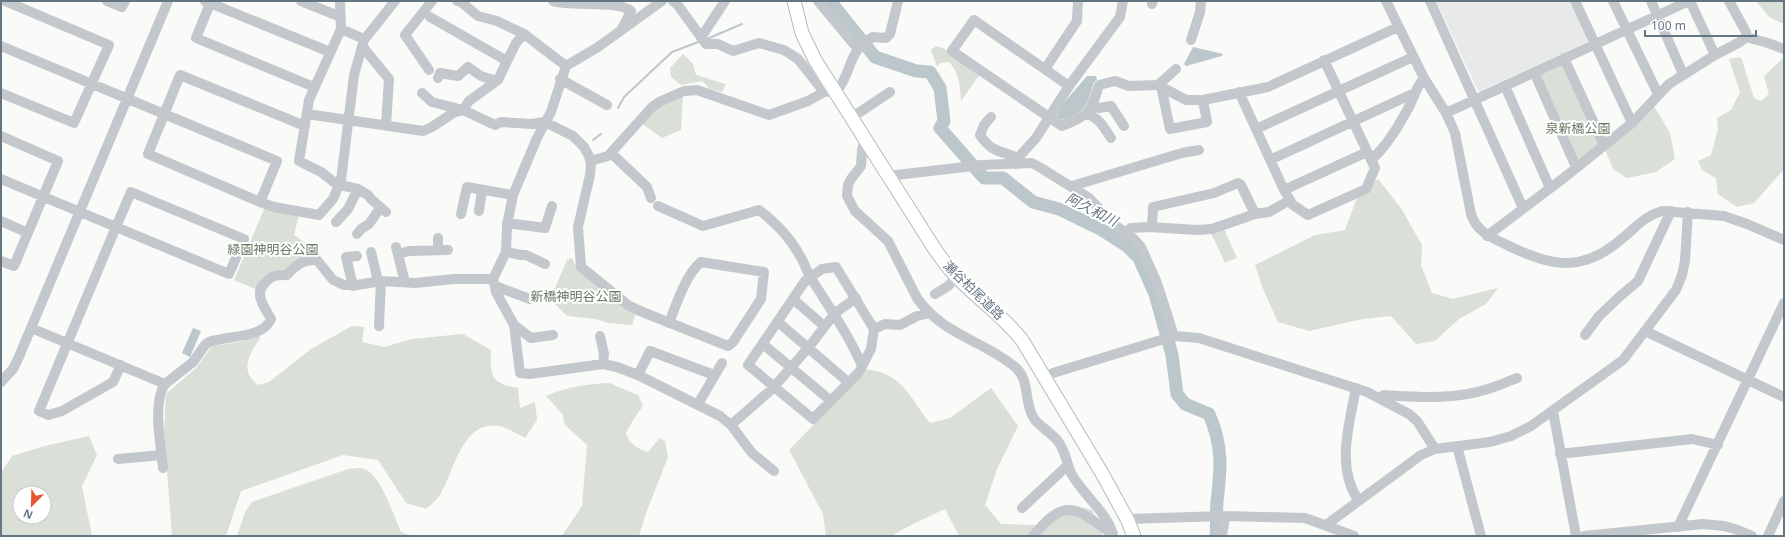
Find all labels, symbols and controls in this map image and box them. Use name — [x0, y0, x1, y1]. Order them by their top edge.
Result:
scale bar — [1645, 12, 1756, 38]
text: 100 m — [1651, 17, 1686, 34]
park label: 泉新橋公園 — [1545, 119, 1611, 137]
water label: 阿久和川 — [1063, 188, 1123, 231]
park label: 緑園神明谷公園 — [227, 240, 319, 258]
street label: 瀬谷柏尾道路 — [940, 256, 1008, 324]
park label: 新橋神明谷公園 — [530, 287, 622, 305]
north arrow — [12, 485, 52, 525]
text: N — [21, 506, 35, 523]

